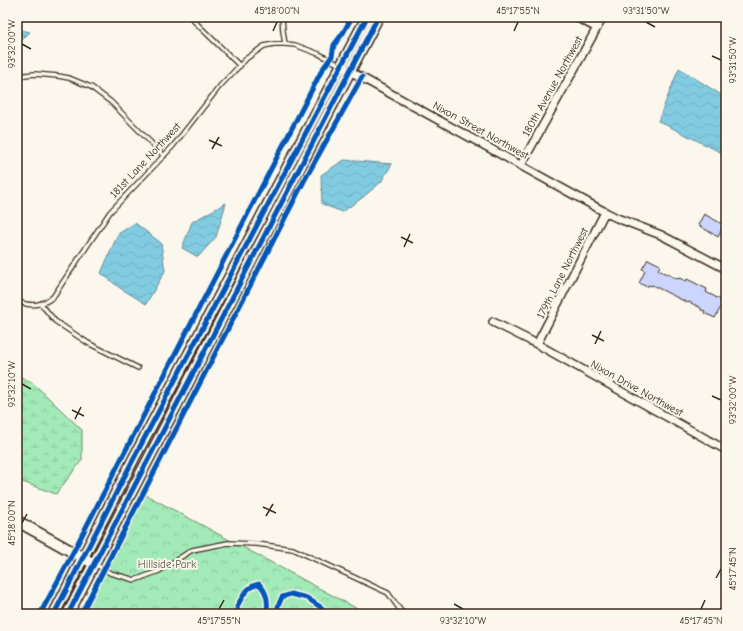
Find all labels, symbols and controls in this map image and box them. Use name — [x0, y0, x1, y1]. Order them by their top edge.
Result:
text: 45°18'00"N — [254, 5, 300, 17]
text: 45°17'55"N — [496, 5, 540, 17]
text: 93°31'50"W — [623, 5, 670, 17]
text: 93°32'00"W — [6, 19, 18, 68]
street label: 180th Avenue Northwest — [519, 33, 586, 139]
text: 93°31'50"W — [727, 36, 739, 83]
street label: Nixon Street Northwest — [431, 99, 532, 163]
street label: 181st Lane Northwest — [107, 119, 184, 201]
street label: 179th Lane Northwest — [534, 225, 591, 321]
street label: Nixon Drive Northwest — [588, 358, 686, 420]
text: 93°32'10"W — [6, 360, 18, 407]
text: 93°32'00"W — [727, 375, 739, 424]
text: 45°18'00"N — [6, 500, 18, 546]
text: 45°17'45"N — [727, 548, 739, 590]
park label: Hillside Park — [138, 558, 197, 571]
text: 45°17'55"N — [197, 615, 241, 627]
text: 93°32'10"W — [440, 615, 487, 627]
text: 45°17'45"N — [680, 615, 722, 627]

